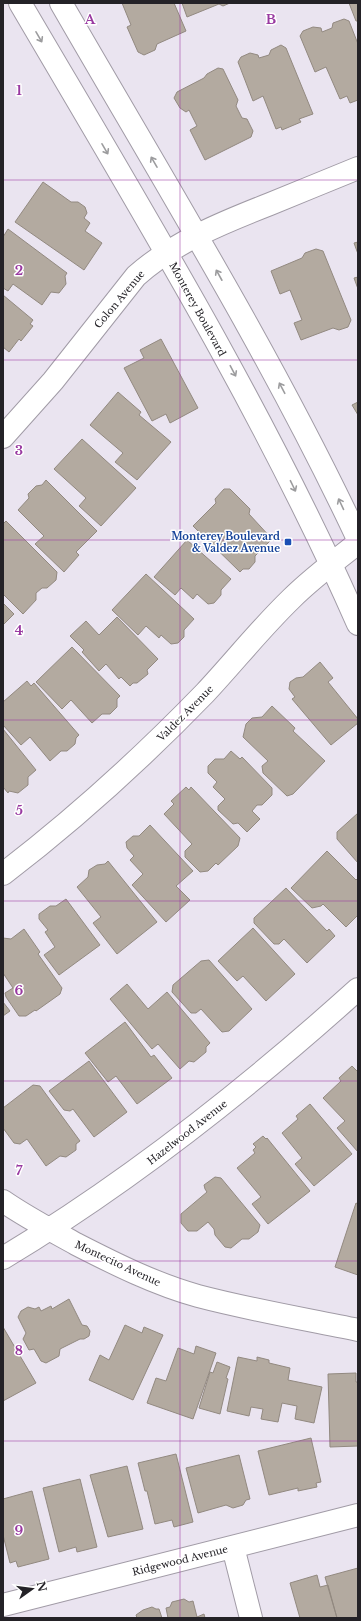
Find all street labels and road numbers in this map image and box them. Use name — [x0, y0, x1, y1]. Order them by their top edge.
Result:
street label: Monterey Boulevard — [166, 260, 229, 359]
street label: Colon Avenue — [91, 267, 148, 331]
street label: Valdez Avenue — [154, 682, 216, 745]
street label: Hazelwood Avenue — [145, 1097, 230, 1168]
street label: Montecito Avenue — [73, 1238, 163, 1289]
street label: Ridgewood Avenue — [131, 1542, 230, 1579]

